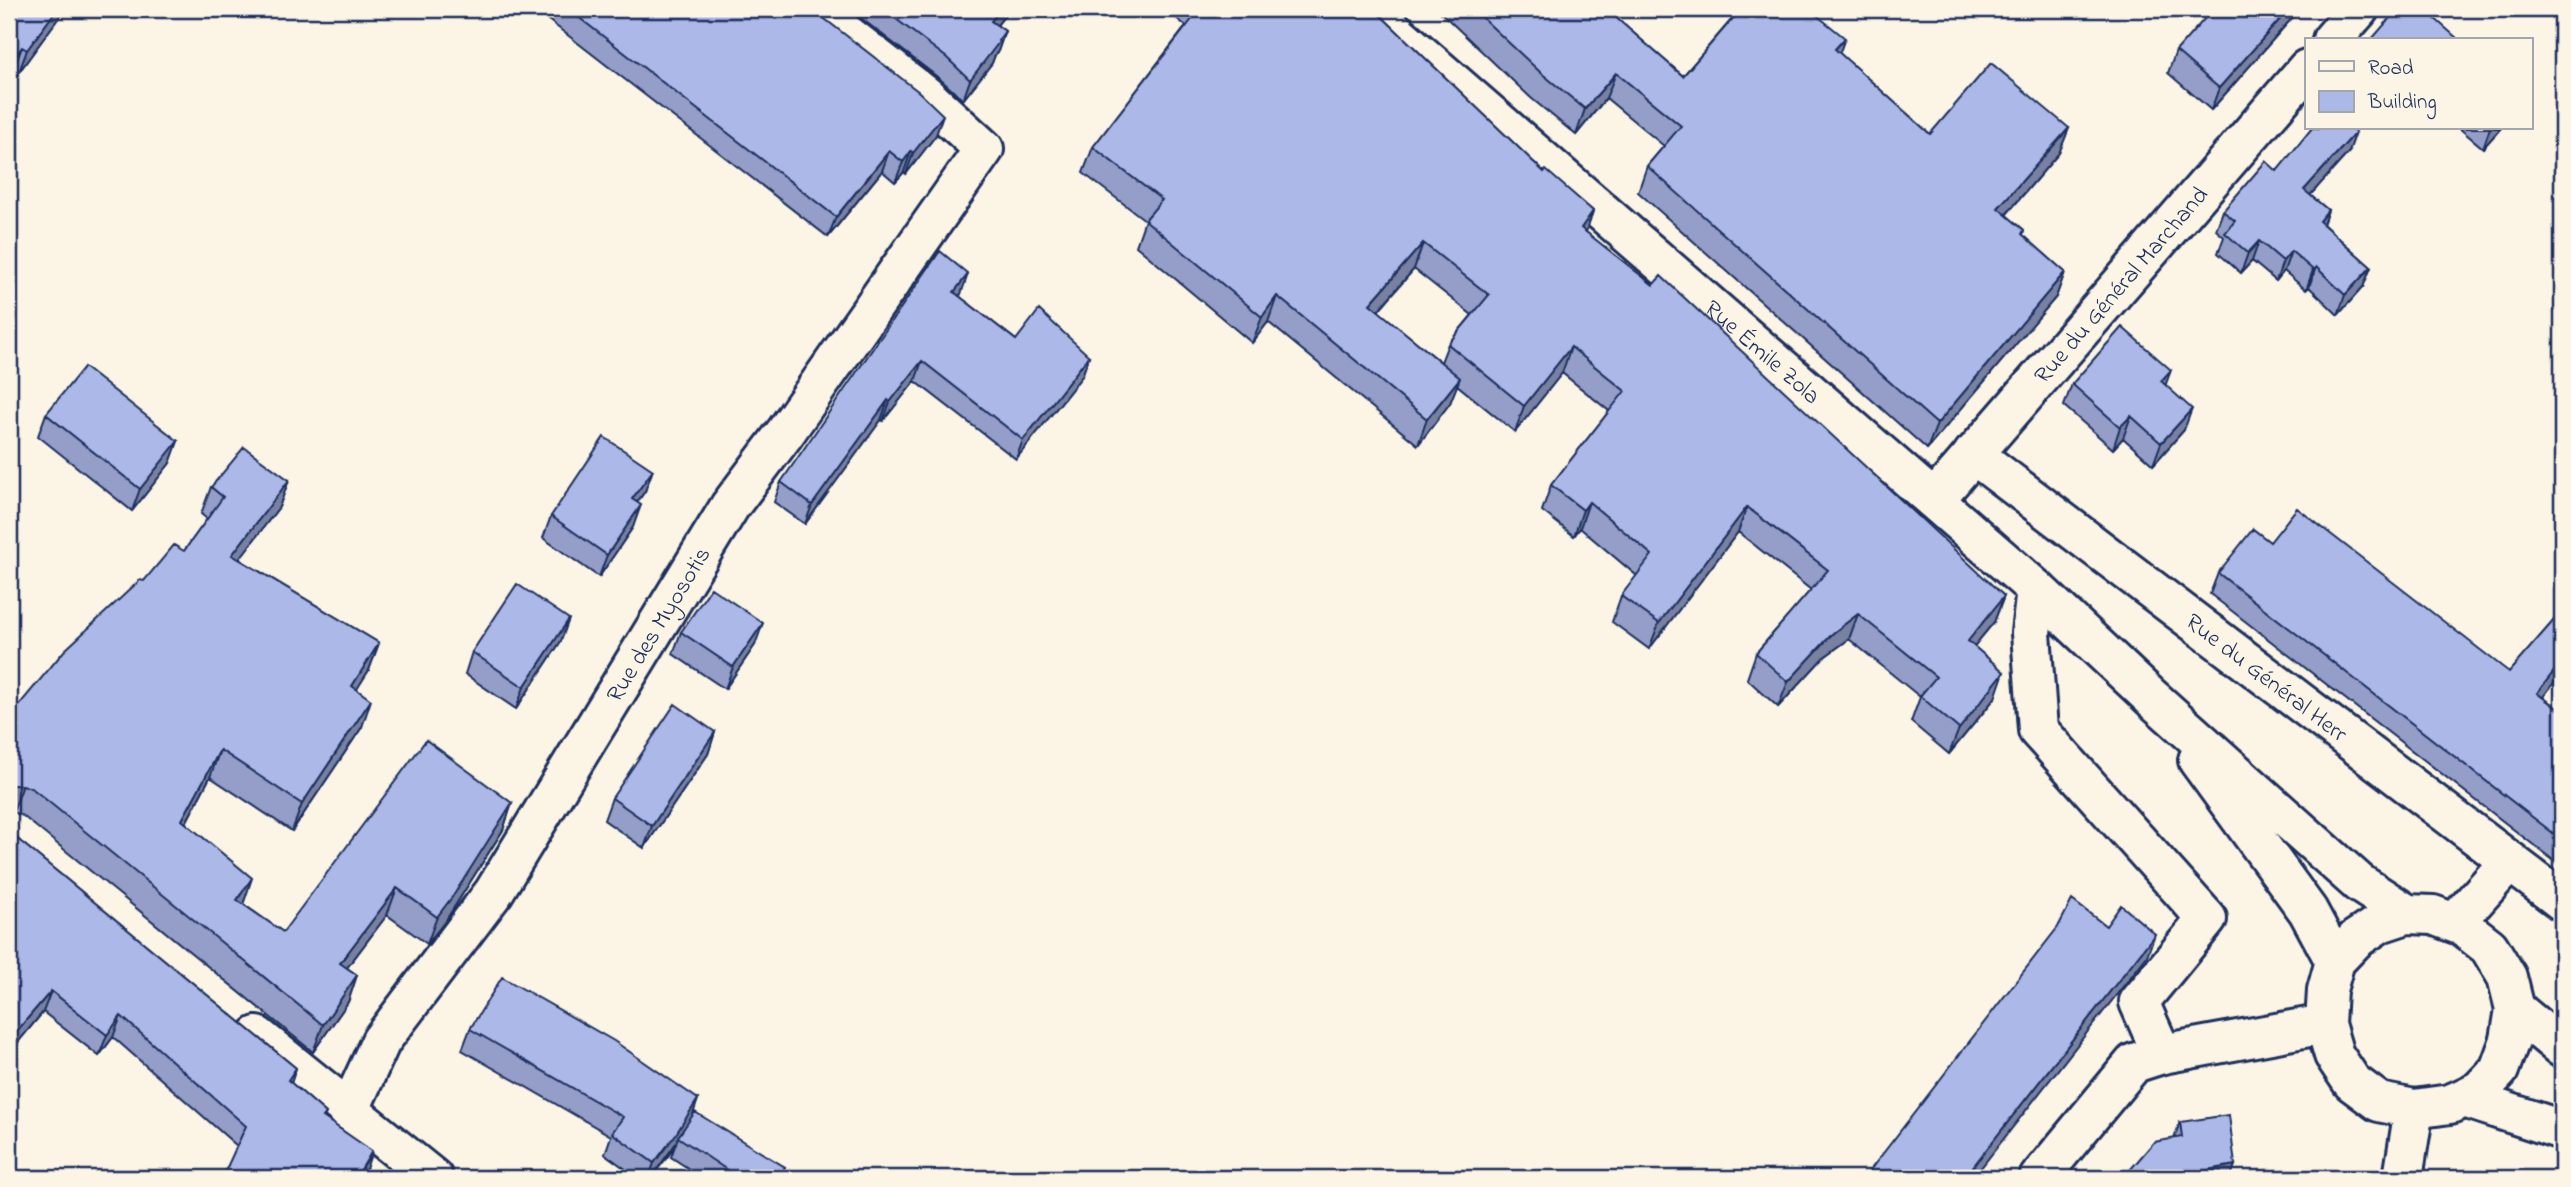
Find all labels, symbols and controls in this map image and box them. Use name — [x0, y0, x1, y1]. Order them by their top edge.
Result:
legend — [2305, 38, 2532, 130]
text: Road — [2368, 54, 2414, 84]
text: Building — [2367, 88, 2437, 120]
street label: Rue du Général Marchand — [2027, 179, 2218, 393]
street label: Rue Émile Zola — [1695, 293, 1827, 414]
street label: Rue des Myosotis — [599, 541, 721, 710]
street label: Rue du Général Herr — [2177, 606, 2354, 752]

